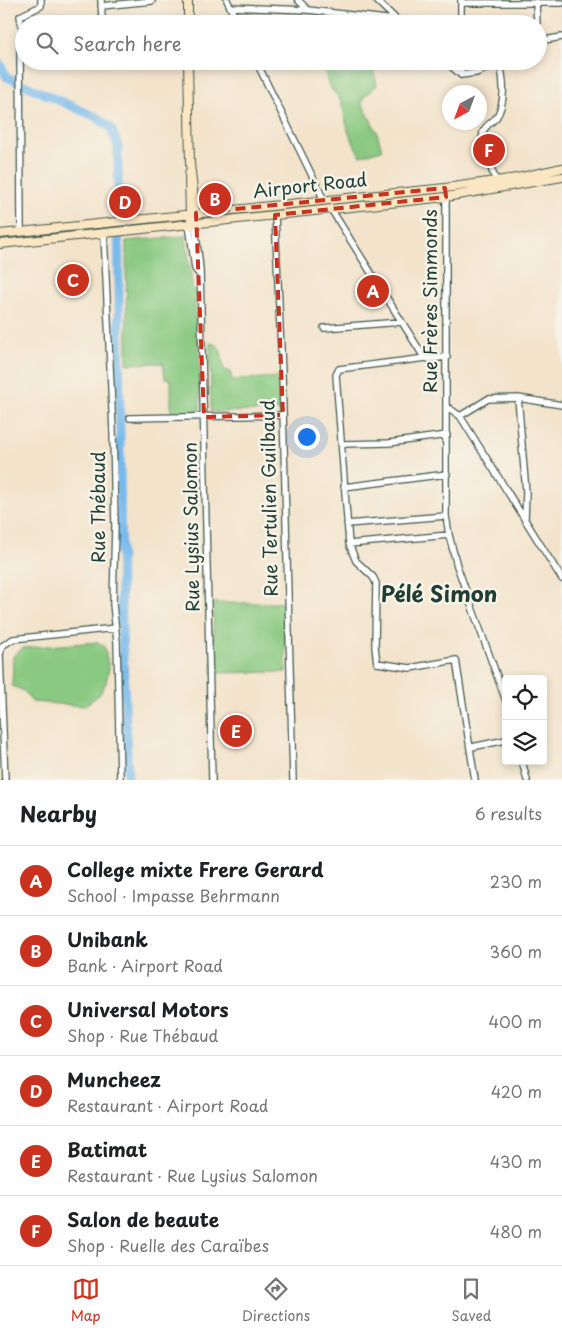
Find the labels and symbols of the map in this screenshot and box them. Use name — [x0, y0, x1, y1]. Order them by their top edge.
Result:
north arrow — [442, 85, 487, 130]
pin: F — [473, 131, 505, 169]
street label: Airport Road — [252, 165, 368, 204]
pin: B — [199, 180, 231, 218]
pin: D — [109, 183, 141, 221]
street label: Rue Frères Simmonds — [416, 209, 443, 393]
pin: C — [57, 261, 89, 299]
pin: A — [357, 272, 389, 310]
street label: Rue Tertulien Guilbaud — [253, 399, 284, 597]
your location — [294, 424, 320, 450]
street label: Rue Lysius Salomon — [176, 442, 205, 612]
street label: Rue Thébaud — [84, 451, 111, 563]
district label: Pélé Simon — [381, 576, 497, 609]
pin: E — [220, 712, 252, 750]

